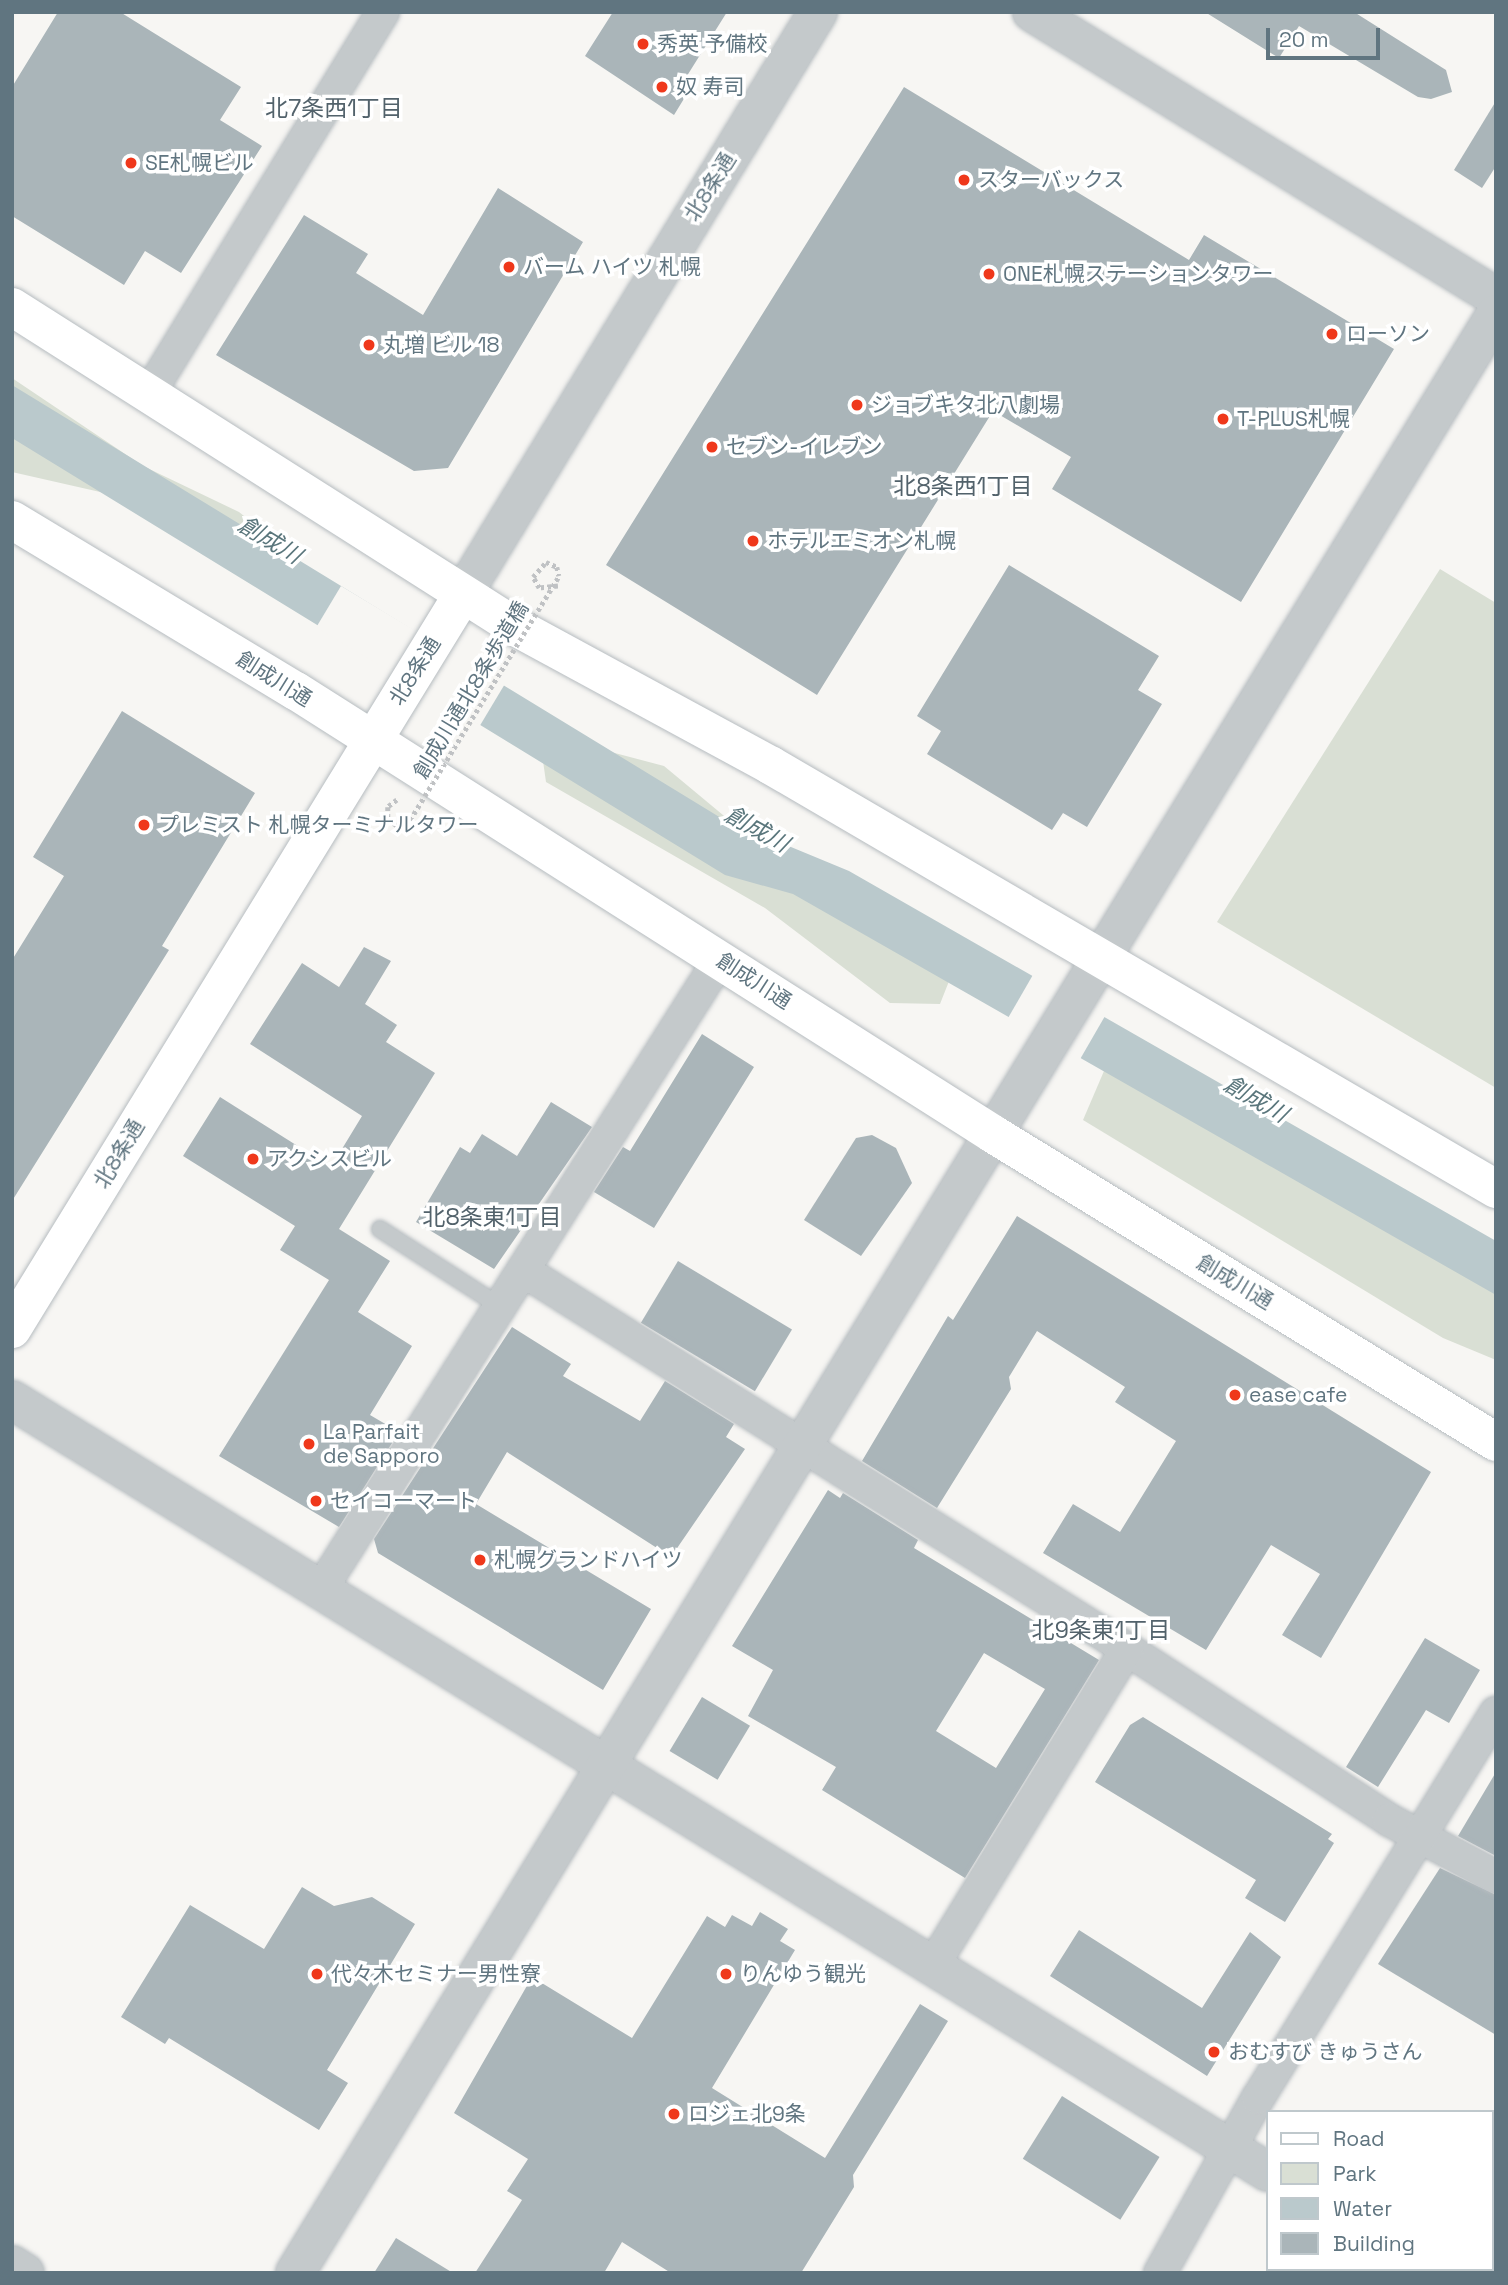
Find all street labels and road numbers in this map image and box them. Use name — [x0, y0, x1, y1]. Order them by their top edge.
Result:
street label: 北8条通 — [679, 148, 741, 226]
street label: 創成川通北8条歩道橋 — [408, 597, 534, 783]
street label: 北8条通 — [384, 632, 446, 710]
street label: 創成川通 — [232, 646, 316, 712]
street label: 創成川通 — [712, 948, 796, 1014]
street label: 北8条通 — [89, 1115, 149, 1193]
street label: 創成川通 — [1193, 1250, 1277, 1314]

